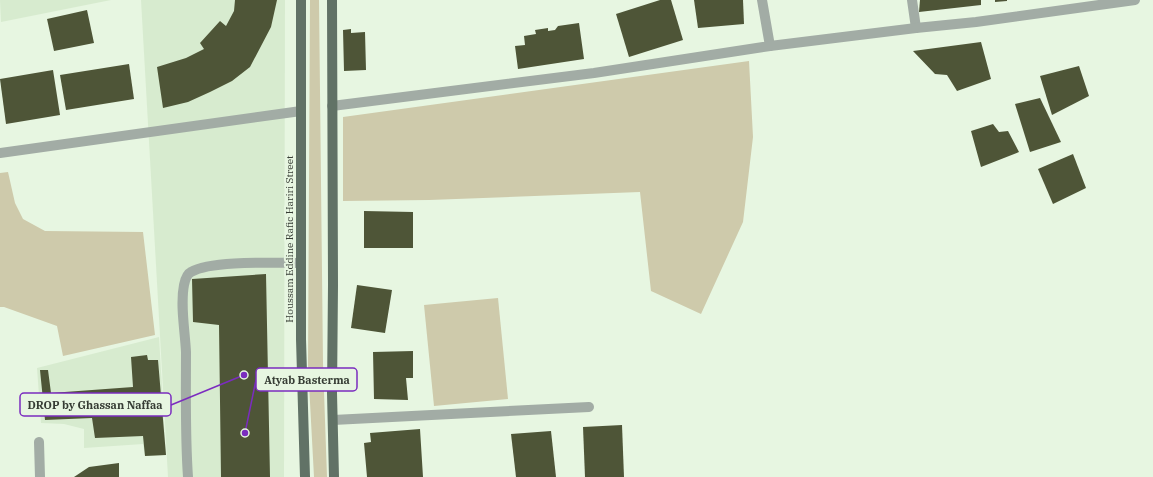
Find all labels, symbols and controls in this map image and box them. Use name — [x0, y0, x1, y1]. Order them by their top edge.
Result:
street label: Houssam Eddine Rafic Hariri Street — [283, 155, 296, 323]
callout: Atyab Basterma — [256, 368, 357, 391]
text: Atyab Basterma — [264, 373, 350, 387]
callout: DROP by Ghassan Naffaa — [20, 393, 171, 416]
text: DROP by Ghassan Naffaa — [27, 398, 163, 412]

